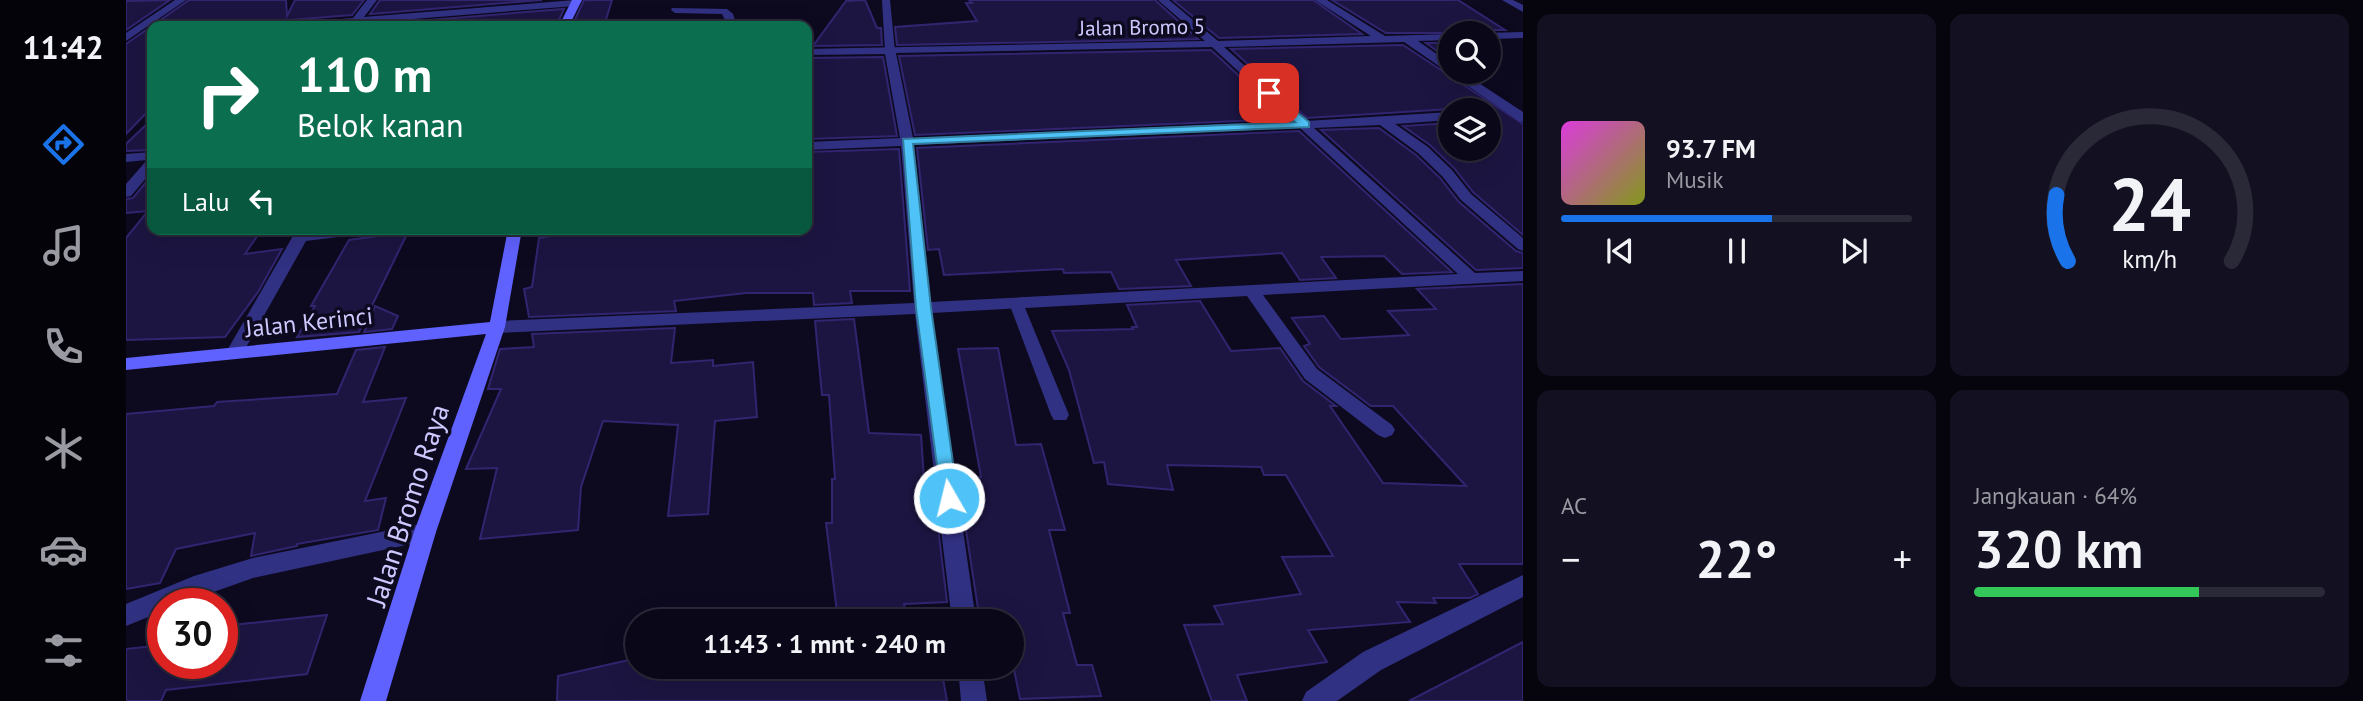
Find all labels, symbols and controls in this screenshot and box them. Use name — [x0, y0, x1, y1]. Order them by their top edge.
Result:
street label: Jalan Bromo 5 — [1078, 12, 1205, 42]
map controls — [1438, 21, 1501, 161]
button: search — [1438, 21, 1501, 84]
text: 11:42 — [22, 26, 104, 68]
text: 110 m — [297, 42, 432, 106]
icon: right — [182, 49, 273, 140]
pin — [1239, 63, 1299, 123]
icon: arrive — [1250, 74, 1288, 112]
button: layers — [1438, 98, 1501, 161]
text: Belok kanan — [297, 104, 463, 146]
icon: directions — [39, 120, 88, 169]
text: 93.7 FM — [1666, 132, 1756, 165]
text: 24 — [2108, 158, 2191, 252]
text: Musik — [1666, 165, 1723, 194]
icon: left — [243, 182, 281, 220]
text: Lalu — [182, 185, 229, 218]
icon: music — [39, 221, 88, 270]
icon: previous — [1601, 232, 1639, 270]
icon: pause — [1718, 232, 1756, 270]
icon: next — [1835, 232, 1873, 270]
text: km/h — [2122, 243, 2177, 275]
street label: Jalan Kerinci — [243, 300, 374, 344]
icon: phone — [39, 322, 88, 371]
street label: Jalan Bromo Raya — [357, 399, 457, 612]
icon: climate — [39, 424, 88, 473]
position arrow — [912, 461, 986, 535]
text: Jangkauan · 64% — [1974, 481, 2137, 510]
text: AC — [1561, 491, 1587, 520]
text: 320 km — [1974, 515, 2143, 582]
icon: car — [39, 525, 88, 574]
text: 22° — [1696, 525, 1777, 592]
text: − — [1561, 534, 1580, 583]
text: + — [1893, 534, 1912, 583]
speed limit sign: 30 — [147, 588, 238, 679]
icon: filters — [39, 626, 88, 675]
text: 11:43 · 1 mnt · 240 m — [703, 627, 946, 660]

